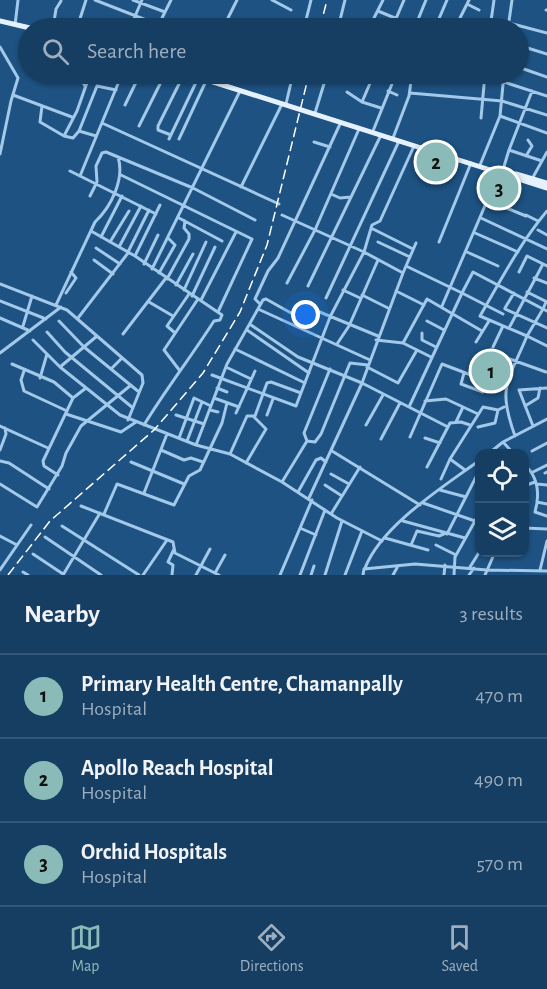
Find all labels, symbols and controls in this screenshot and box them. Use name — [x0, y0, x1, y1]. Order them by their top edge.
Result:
search box — [18, 18, 529, 84]
icon: search — [39, 35, 72, 68]
text: Search here — [87, 40, 186, 62]
pin: 2 — [416, 140, 456, 184]
pin: 3 — [480, 166, 518, 210]
your location — [291, 300, 320, 329]
pin: 1 — [472, 348, 510, 394]
map controls — [475, 449, 529, 557]
button: locate — [475, 449, 529, 503]
button: layers — [475, 503, 529, 557]
text: Nearby — [24, 601, 100, 627]
text: 3 results — [459, 604, 523, 624]
text: Primary Health Centre, Chamanpally — [81, 673, 403, 695]
text: 1 — [40, 686, 47, 706]
text: 470 m — [475, 686, 523, 706]
text: Hospital — [81, 699, 147, 719]
text: Apollo Reach Hospital — [81, 757, 274, 779]
text: 2 — [39, 770, 48, 790]
text: 490 m — [474, 770, 523, 790]
text: Hospital — [81, 783, 147, 803]
text: Orchid Hospitals — [81, 841, 227, 863]
text: 3 — [39, 854, 48, 874]
text: 570 m — [476, 854, 523, 874]
text: Hospital — [81, 867, 147, 887]
tab: Map — [69, 921, 102, 976]
tab: Directions — [240, 921, 304, 976]
tab: Saved — [441, 921, 478, 976]

